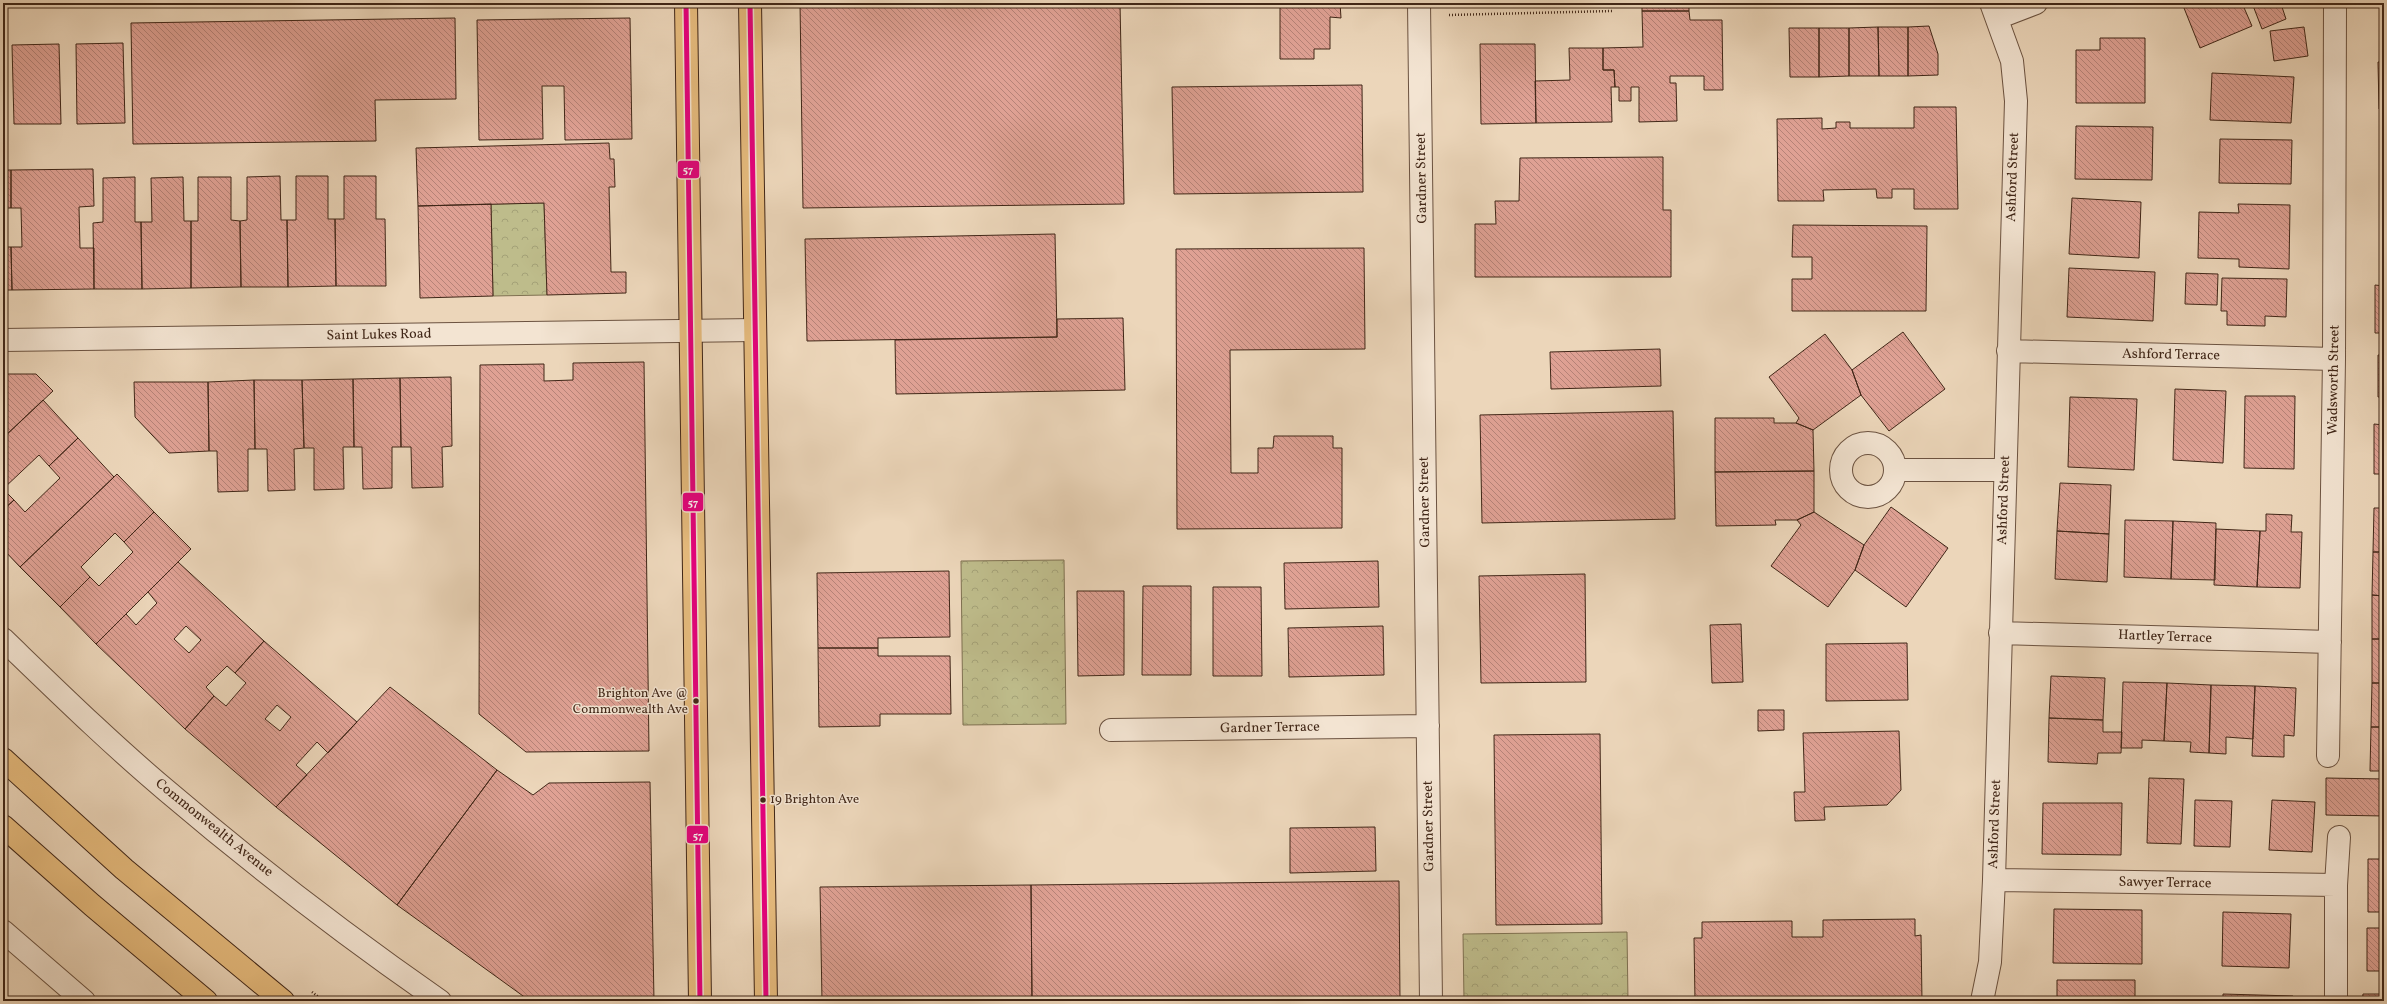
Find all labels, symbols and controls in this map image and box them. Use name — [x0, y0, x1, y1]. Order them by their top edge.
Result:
street label: Gardner Street — [1412, 132, 1432, 224]
street label: Ashford Street — [2002, 132, 2024, 222]
line badge: 57 — [677, 160, 700, 179]
text: 57 — [683, 163, 693, 178]
street label: Saint Lukes Road — [326, 325, 432, 345]
street label: Wadsworth Street — [2324, 325, 2344, 435]
street label: Ashford Terrace — [2122, 345, 2221, 365]
street label: Ashford Street — [1993, 455, 2015, 545]
street label: Gardner Street — [1415, 456, 1435, 548]
line badge: 57 — [682, 492, 704, 512]
text: 57 — [688, 496, 698, 511]
street label: Hartley Terrace — [2118, 626, 2213, 648]
place label: Brighton Ave @ Commonwealth Ave — [573, 685, 688, 719]
marker: Brighton Ave @ Commonwealth Ave — [691, 696, 701, 706]
street label: Gardner Terrace — [1220, 718, 1320, 738]
street label: Commonwealth Avenue — [151, 774, 277, 882]
street label: Ashford Street — [1984, 779, 2006, 869]
street label: Gardner Street — [1419, 780, 1439, 872]
place label: 19 Brighton Ave — [770, 791, 859, 809]
marker: 19 Brighton Ave — [758, 795, 768, 805]
line badge: 57 — [686, 825, 709, 844]
text: 57 — [693, 829, 703, 844]
street label: Sawyer Terrace — [2118, 873, 2212, 893]

